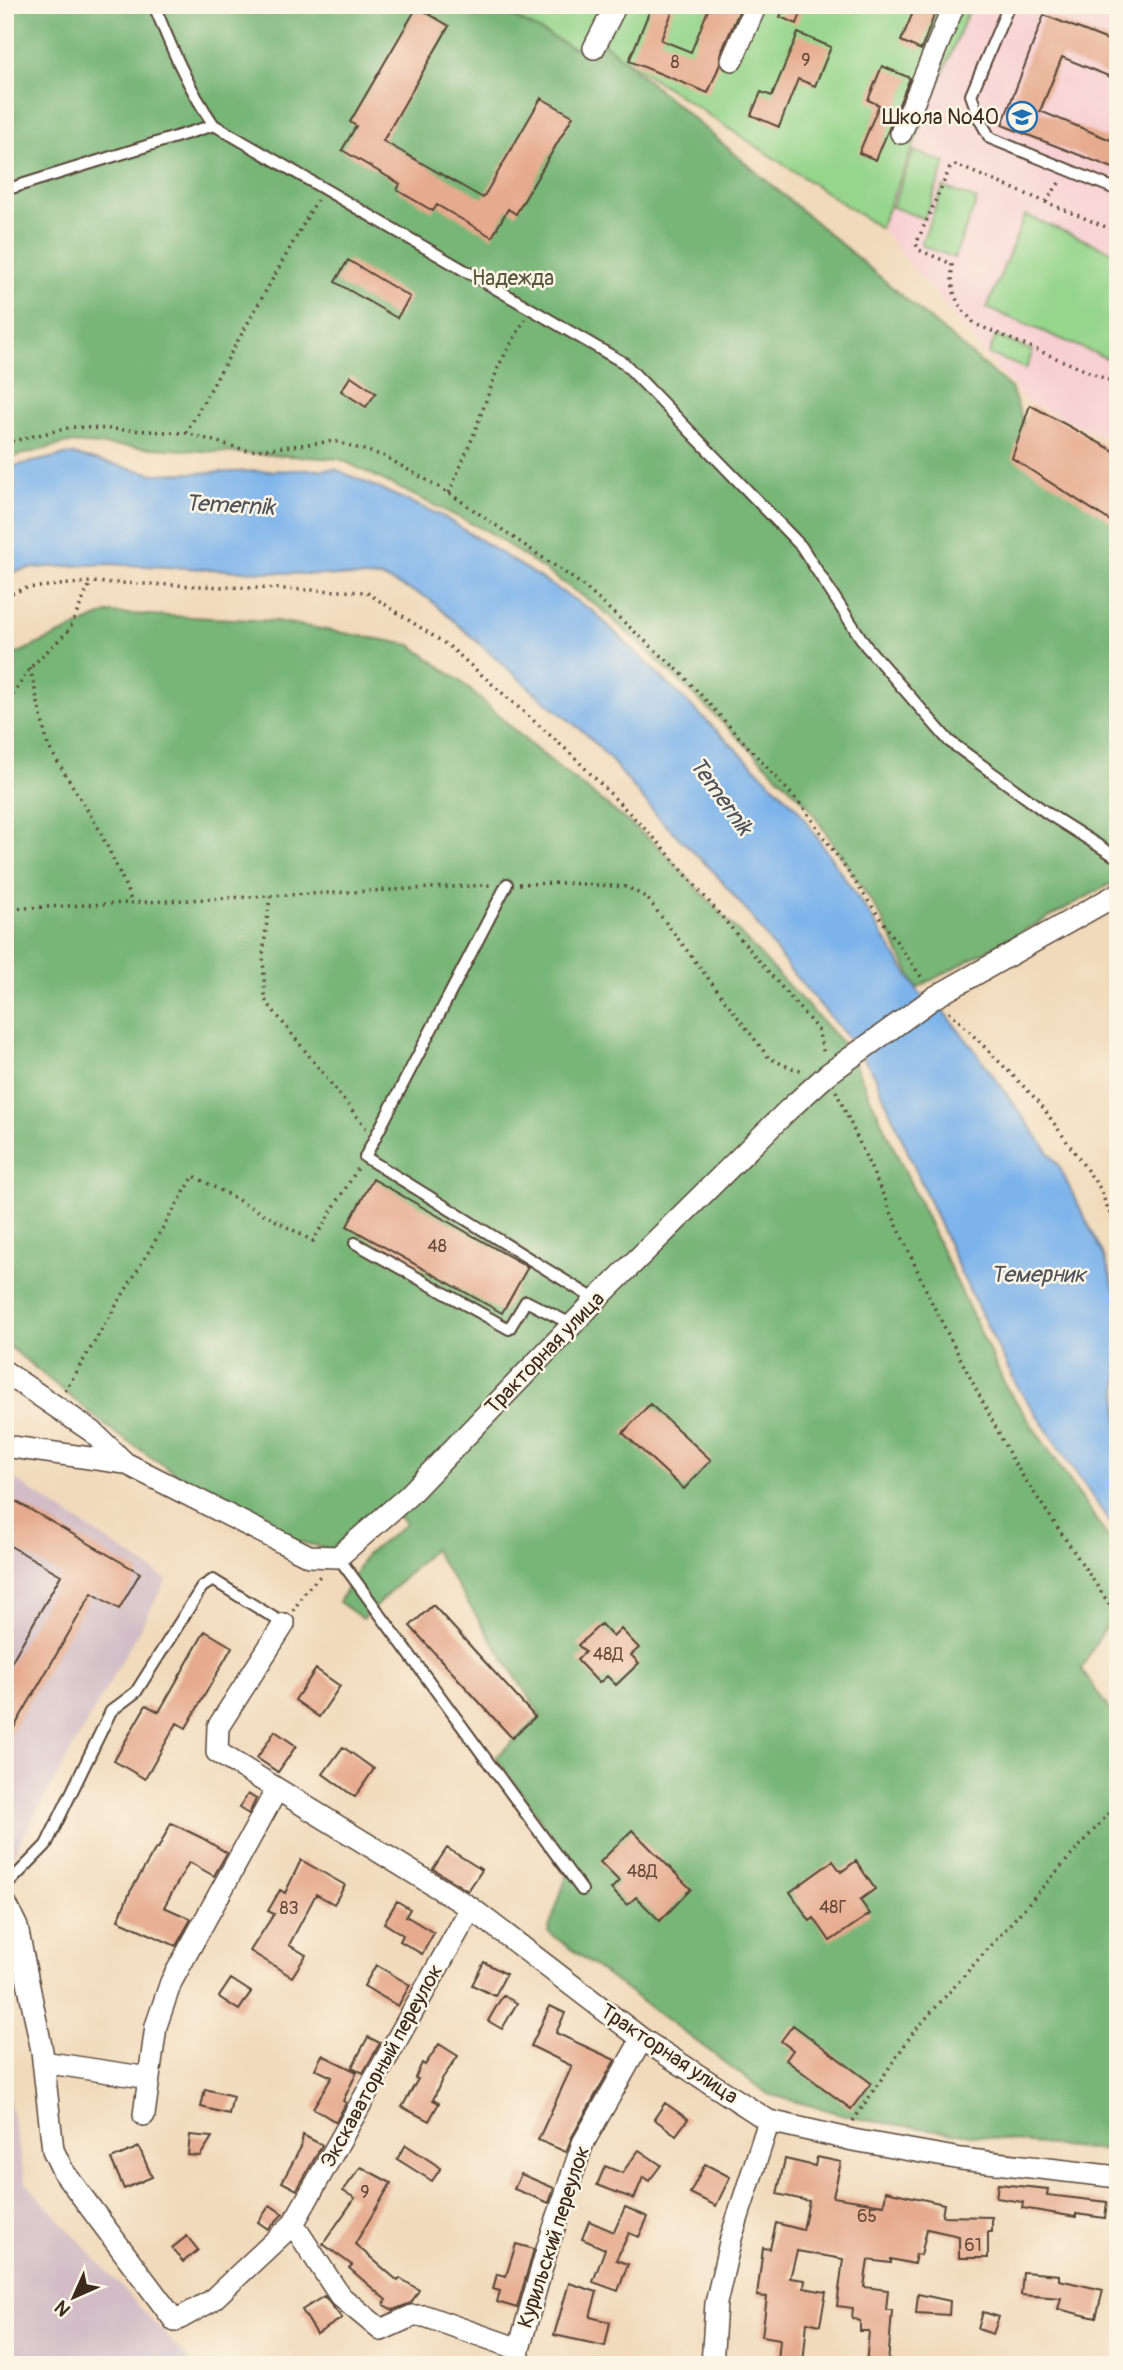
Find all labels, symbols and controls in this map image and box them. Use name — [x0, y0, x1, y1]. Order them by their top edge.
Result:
house number: 9 — [801, 49, 811, 72]
house number: 8 — [670, 51, 680, 74]
school or university icon: Школа №40 — [1005, 100, 1039, 134]
place label: Школа №40 — [882, 104, 999, 131]
park label: Надежда — [472, 265, 554, 292]
water label: Temernik — [185, 488, 278, 522]
water label: Temernik — [683, 751, 760, 843]
house number: 48 — [427, 1235, 447, 1258]
water label: Темерник — [990, 1260, 1088, 1289]
street label: Тракторная улица — [479, 1286, 611, 1420]
house number: 48Д — [593, 1643, 623, 1666]
house number: 48Д — [627, 1860, 657, 1883]
house number: 48Г — [819, 1896, 847, 1919]
house number: 83 — [279, 1897, 299, 1920]
street label: Экскаваторный переулок — [315, 1959, 449, 2173]
street label: Тракторная улица — [595, 1998, 743, 2110]
street label: Курильский переулок — [512, 2142, 596, 2331]
house number: 9 — [360, 2181, 370, 2204]
house number: 65 — [857, 2205, 877, 2228]
house number: 61 — [964, 2234, 982, 2257]
north arrow — [38, 2262, 108, 2332]
text: N — [50, 2295, 76, 2321]

